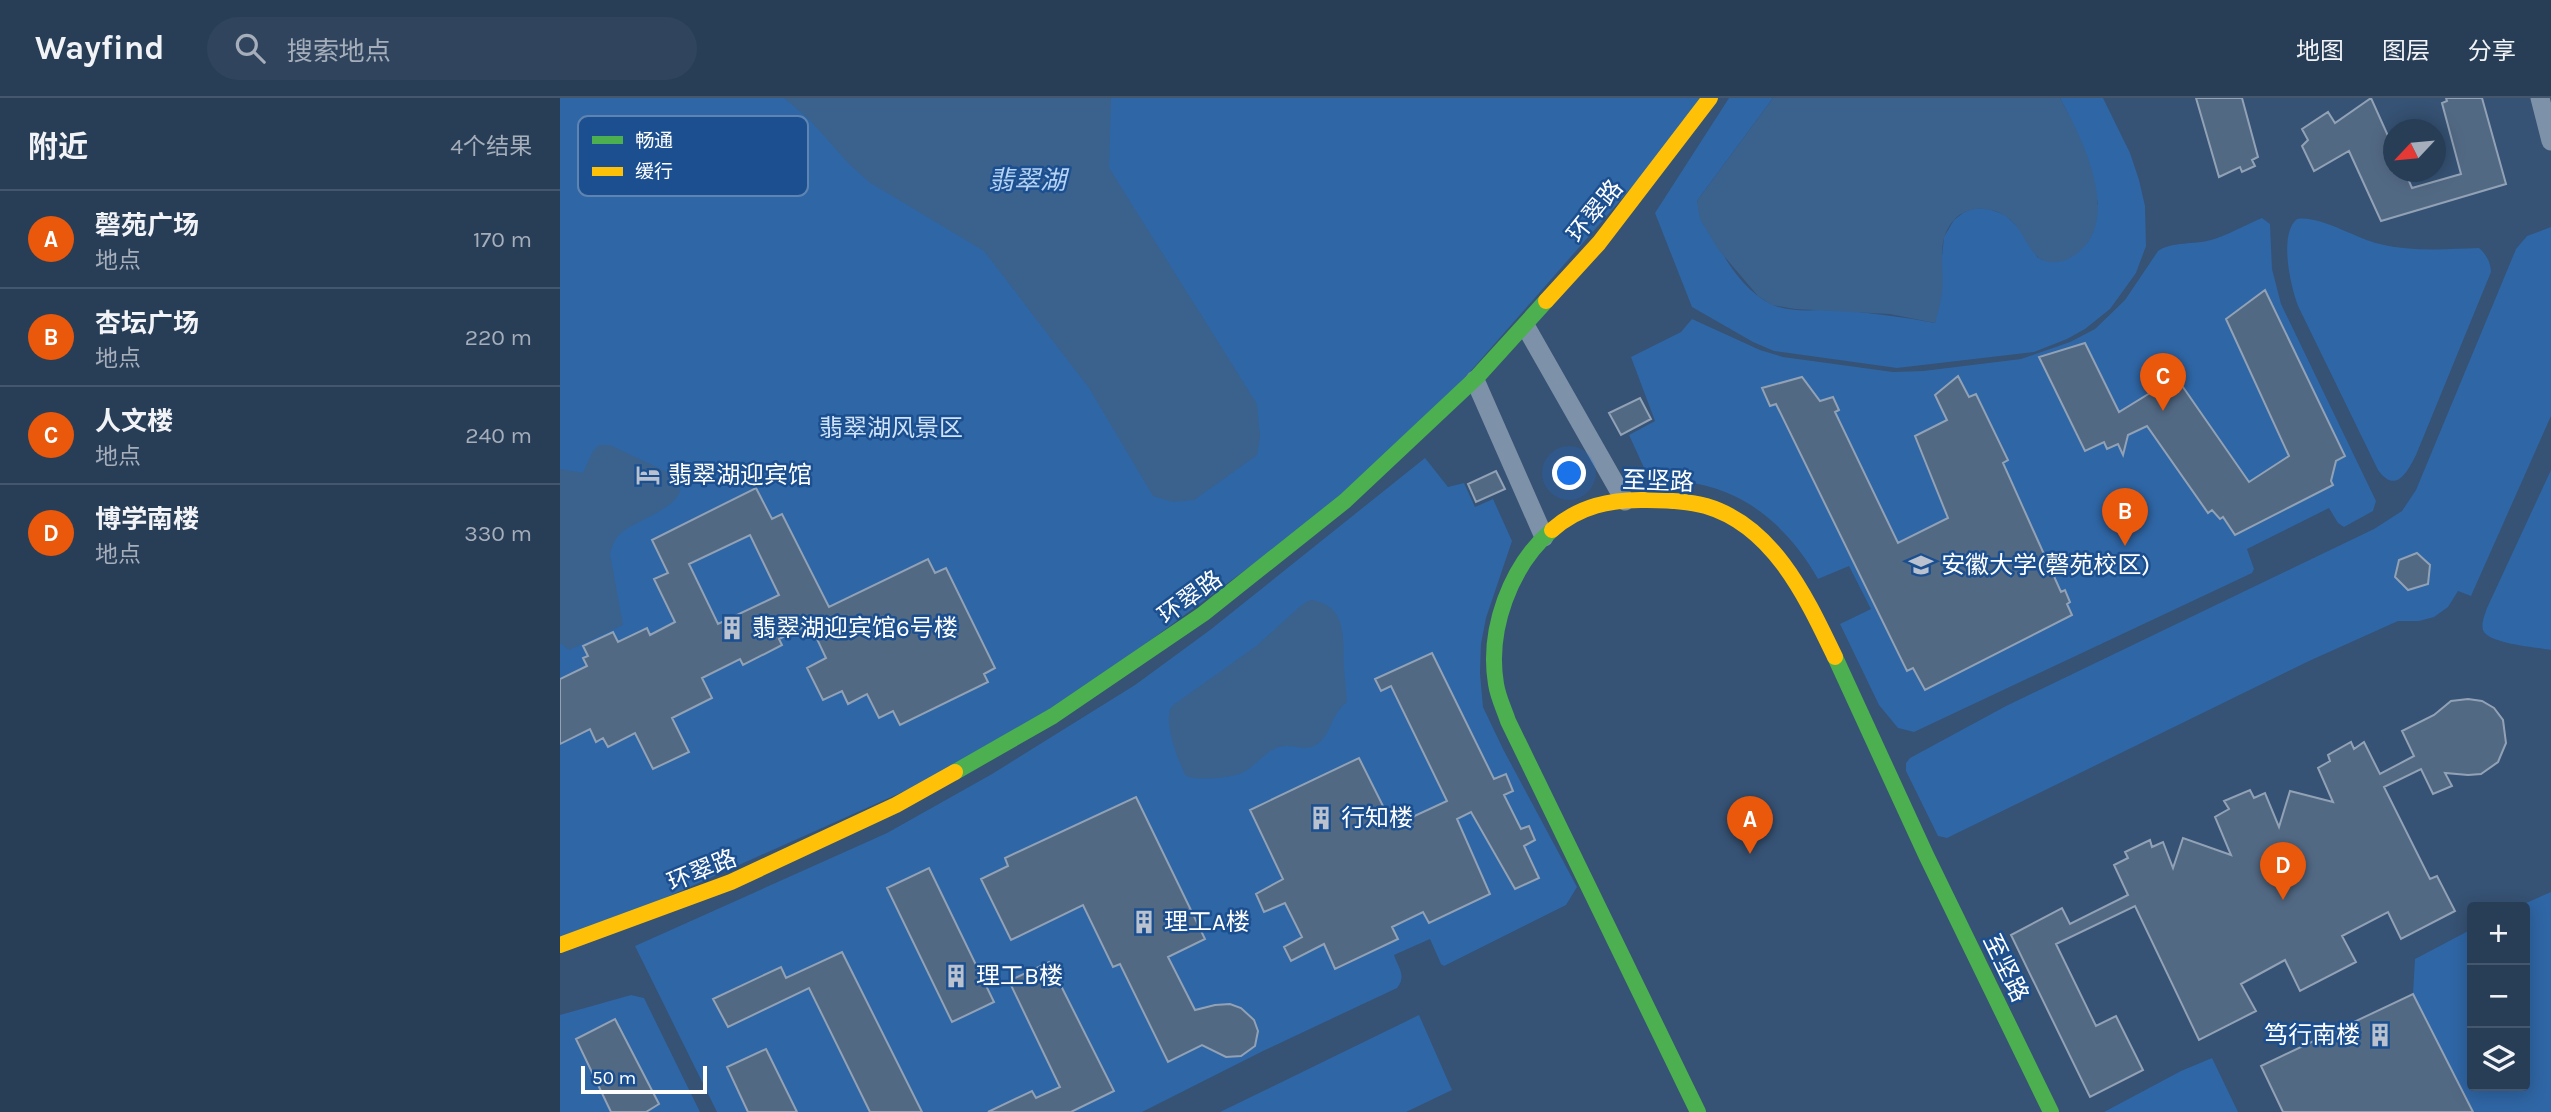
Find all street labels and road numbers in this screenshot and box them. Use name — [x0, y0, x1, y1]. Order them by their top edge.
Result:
street label: 环翠路 — [1561, 174, 1629, 248]
street label: 至坚路 — [1622, 466, 1694, 496]
street label: 环翠路 — [1153, 565, 1227, 629]
street label: 环翠路 — [663, 844, 741, 896]
street label: 至坚路 — [1978, 930, 2034, 1006]

